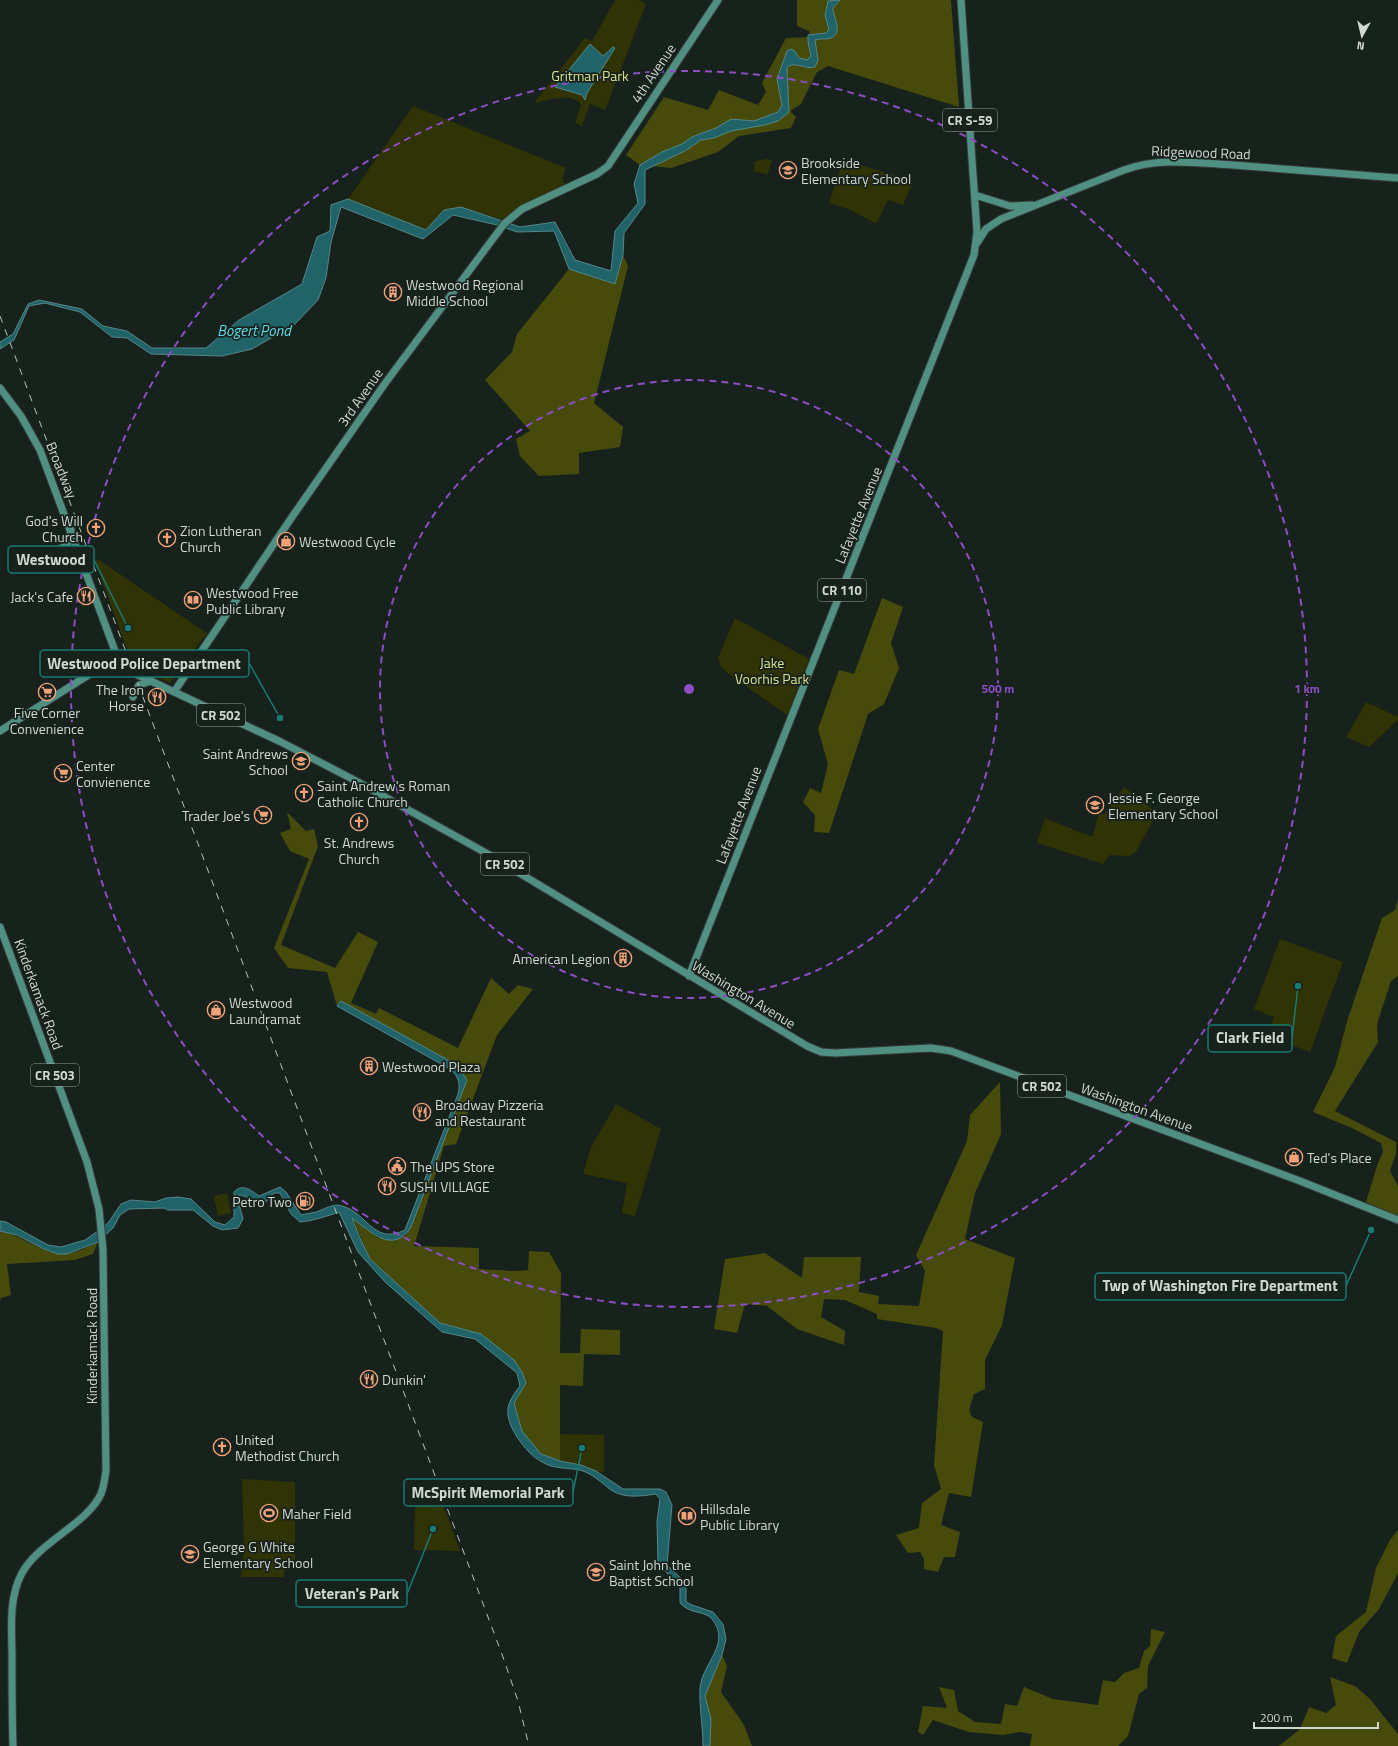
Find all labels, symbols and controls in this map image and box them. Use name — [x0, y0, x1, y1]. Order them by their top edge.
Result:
north arrow — [1342, 16, 1382, 56]
text: N — [1356, 37, 1365, 54]
street label: 4th Avenue — [626, 39, 680, 107]
park label: Gritman Park — [551, 65, 629, 86]
road number: CR S-59 — [943, 109, 997, 131]
street label: Ridgewood Road — [1151, 140, 1251, 164]
place label: Brookside Elementary School — [801, 152, 911, 189]
school or university icon: Brookside Elementary School — [778, 160, 798, 180]
place label: Westwood Regional Middle School — [406, 274, 523, 311]
building icon: Westwood Regional Middle School — [383, 282, 403, 302]
water label: Bogert Pond — [217, 319, 292, 342]
street label: 3rd Avenue — [332, 364, 388, 430]
street label: Broadway — [41, 439, 83, 502]
street label: Lafayette Avenue — [829, 463, 887, 567]
place label: God's Will Church — [25, 510, 83, 547]
church icon: God's Will Church — [86, 518, 106, 538]
place label: Zion Lutheran Church — [180, 520, 262, 557]
church icon: Zion Lutheran Church — [157, 528, 177, 548]
shop icon: Westwood Cycle — [276, 531, 296, 551]
place label: Westwood Cycle — [299, 531, 396, 552]
callout: Westwood — [8, 546, 94, 573]
text: Westwood — [16, 548, 86, 571]
road number: CR 110 — [818, 579, 866, 601]
place label: Westwood Free Public Library — [206, 582, 298, 619]
place label: Jack's Cafe — [10, 586, 73, 607]
restaurant icon: Jack's Cafe — [76, 586, 96, 606]
library icon: Westwood Free Public Library — [183, 590, 203, 610]
callout: Westwood Police Department — [40, 650, 249, 677]
text: Westwood Police Department — [47, 652, 241, 675]
park label: Jake Voorhis Park — [735, 652, 809, 689]
place label: The Iron Horse — [96, 679, 144, 716]
text: 500 m — [982, 679, 1014, 698]
text: 1 km — [1294, 679, 1320, 698]
supermarket icon: Five Corner Convenience — [37, 682, 57, 702]
centre of rings — [682, 682, 696, 696]
restaurant icon: The Iron Horse — [147, 687, 167, 707]
place label: Five Corner Convenience — [10, 702, 84, 739]
road number: CR 502 — [197, 704, 245, 726]
place label: Saint Andrews School — [203, 743, 288, 780]
school or university icon: Saint Andrews School — [291, 751, 311, 771]
place label: Center Convienence — [76, 755, 150, 792]
supermarket icon: Center Convienence — [53, 763, 73, 783]
street label: Lafayette Avenue — [710, 763, 766, 867]
place label: Saint Andrew's Roman Catholic Church — [317, 775, 450, 812]
church icon: Saint Andrew's Roman Catholic Church — [294, 783, 314, 803]
place label: Jessie F. George Elementary School — [1108, 787, 1218, 824]
school or university icon: Jessie F. George Elementary School — [1085, 795, 1105, 815]
place label: Trader Joe's — [182, 805, 250, 826]
supermarket icon: Trader Joe's — [253, 805, 273, 825]
church icon: St. Andrews Church — [349, 812, 369, 832]
place label: St. Andrews Church — [324, 832, 394, 869]
road number: CR 502 — [481, 853, 529, 875]
street label: Kinderkamack Road — [9, 936, 69, 1052]
place label: American Legion — [512, 948, 610, 969]
building icon: American Legion — [613, 948, 633, 968]
street label: Washington Avenue — [688, 955, 800, 1033]
place label: Westwood Laundramat — [229, 992, 301, 1029]
shop icon: Westwood Laundramat — [206, 1000, 226, 1020]
callout: Clark Field — [1208, 1025, 1292, 1052]
text: Clark Field — [1216, 1026, 1284, 1049]
building icon: Westwood Plaza — [359, 1056, 379, 1076]
place label: Westwood Plaza — [382, 1056, 480, 1077]
road number: CR 503 — [31, 1064, 79, 1086]
road number: CR 502 — [1018, 1075, 1066, 1097]
street label: Washington Avenue — [1078, 1077, 1196, 1137]
place label: Broadway Pizzeria and Restaurant — [435, 1094, 544, 1131]
restaurant icon: Broadway Pizzeria and Restaurant — [412, 1102, 432, 1122]
shop icon: Ted's Place — [1284, 1147, 1304, 1167]
place label: Ted's Place — [1307, 1147, 1372, 1168]
public building icon: The UPS Store — [387, 1156, 407, 1176]
place label: The UPS Store — [410, 1156, 495, 1177]
restaurant icon: SUSHI VILLAGE — [377, 1176, 397, 1196]
place label: SUSHI VILLAGE — [400, 1176, 490, 1197]
place label: Petro Two — [232, 1191, 292, 1212]
fuel station icon: Petro Two — [295, 1191, 315, 1211]
callout: Twp of Washington Fire Department — [1095, 1273, 1346, 1300]
text: Twp of Washington Fire Department — [1102, 1274, 1338, 1297]
street label: Kinderkamack Road — [81, 1288, 102, 1404]
restaurant icon: Dunkin' — [359, 1369, 379, 1389]
place label: Dunkin' — [382, 1369, 426, 1390]
place label: United Methodist Church — [235, 1429, 339, 1466]
church icon: United Methodist Church — [212, 1437, 232, 1457]
callout: McSpirit Memorial Park — [404, 1479, 573, 1506]
text: McSpirit Memorial Park — [411, 1481, 565, 1504]
place label: Hillsdale Public Library — [700, 1498, 779, 1535]
sports icon: Maher Field — [259, 1503, 279, 1523]
place label: Maher Field — [282, 1503, 351, 1524]
library icon: Hillsdale Public Library — [677, 1506, 697, 1526]
place label: George G White Elementary School — [203, 1536, 313, 1573]
school or university icon: George G White Elementary School — [180, 1544, 200, 1564]
place label: Saint John the Baptist School — [609, 1554, 694, 1591]
school or university icon: Saint John the Baptist School — [586, 1562, 606, 1582]
callout: Veteran's Park — [296, 1580, 407, 1607]
text: Veteran's Park — [305, 1582, 399, 1605]
scale bar — [1254, 1704, 1378, 1730]
text: 200 m — [1260, 1708, 1293, 1727]

